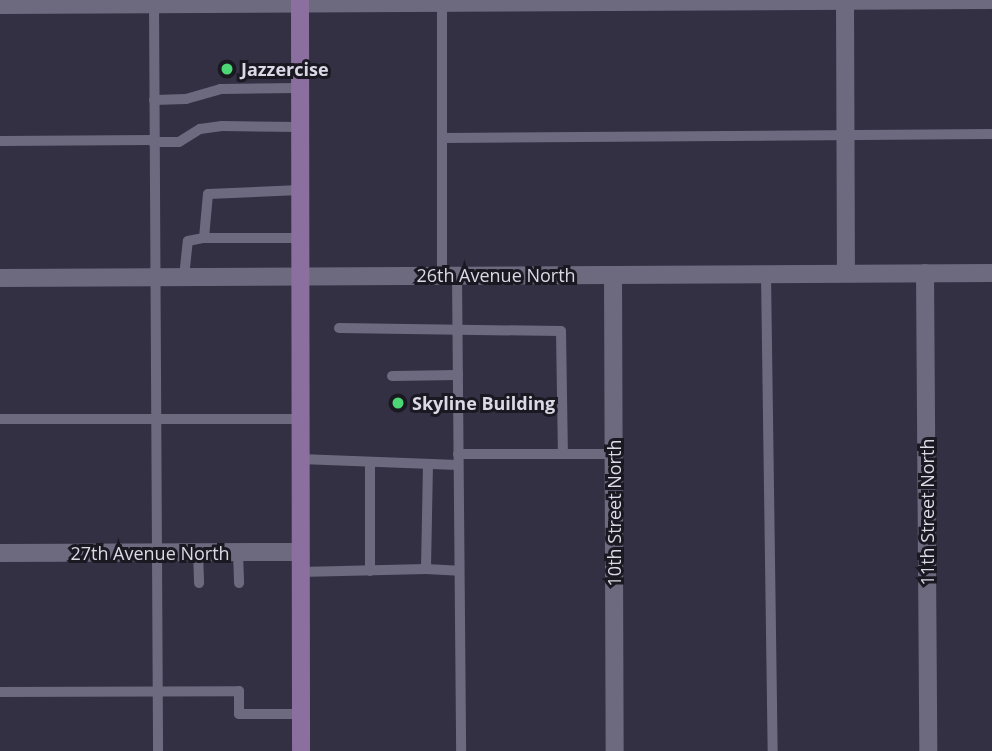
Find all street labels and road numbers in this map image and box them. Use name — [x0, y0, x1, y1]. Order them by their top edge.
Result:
street label: 26th Avenue North — [416, 264, 576, 286]
street label: 11th Street North — [916, 439, 938, 585]
street label: 10th Street North — [603, 440, 625, 586]
street label: 27th Avenue North — [70, 542, 230, 564]

